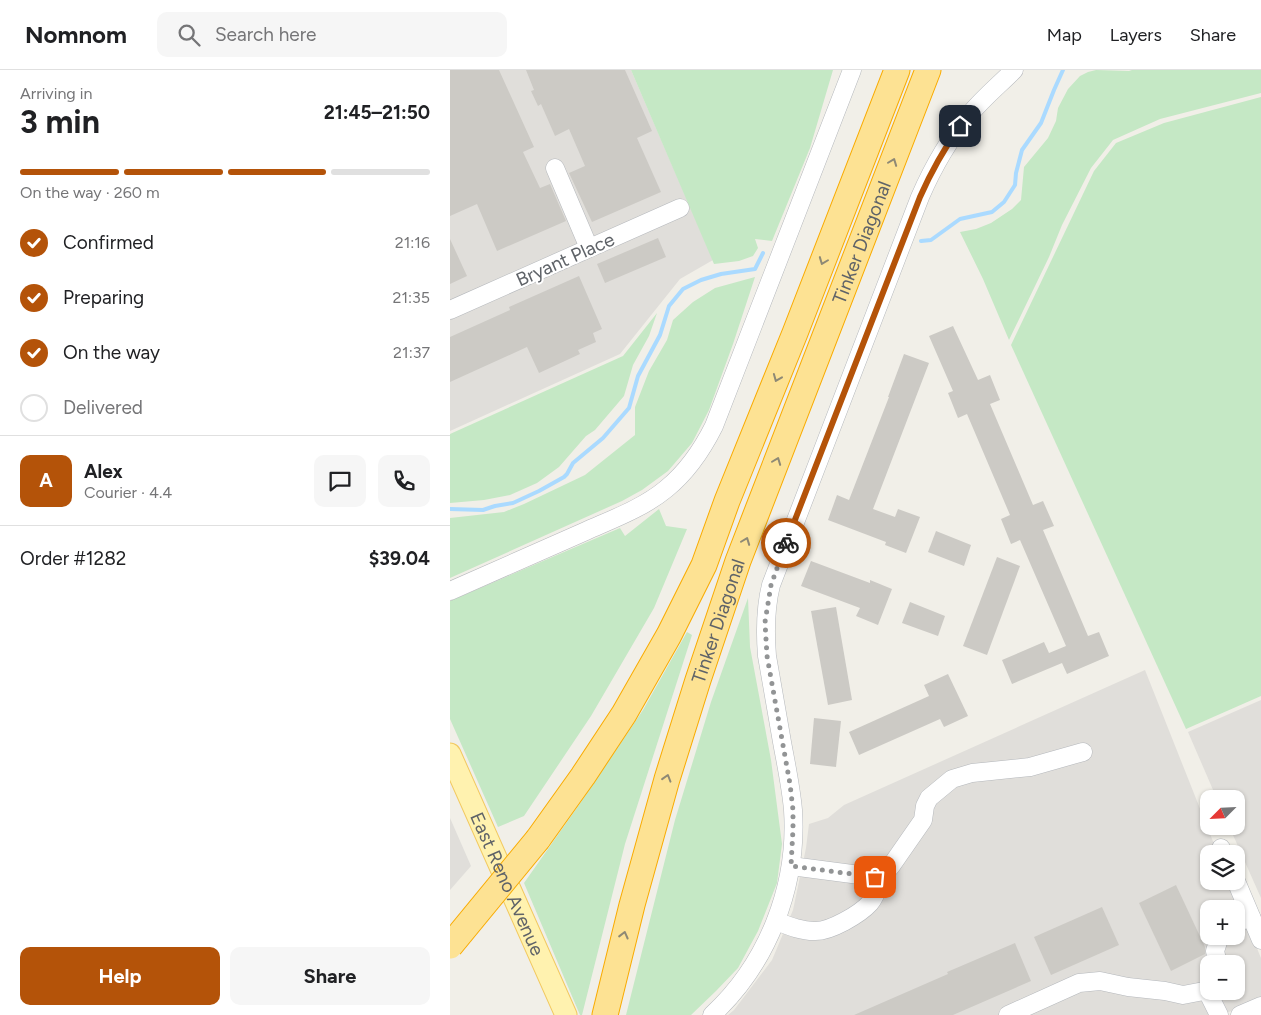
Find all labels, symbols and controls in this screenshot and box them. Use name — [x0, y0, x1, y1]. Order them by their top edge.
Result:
search box — [157, 12, 507, 57]
text: Nomnom — [25, 20, 127, 49]
icon: search — [175, 21, 203, 49]
text: Search here — [215, 23, 316, 46]
text: Map — [1047, 24, 1082, 46]
text: Layers — [1110, 24, 1162, 46]
text: Share — [1190, 24, 1236, 46]
text: Arriving in — [20, 84, 92, 103]
text: 21:45–21:50 — [324, 101, 430, 124]
text: 3 min — [20, 103, 100, 141]
pin — [939, 105, 981, 147]
icon: home — [946, 112, 974, 140]
one-way arrow — [887, 158, 898, 167]
street label: Tinker Diagonal — [828, 178, 896, 307]
text: On the way · 260 m — [20, 183, 160, 202]
street label: Bryant Place — [512, 227, 618, 291]
icon: check — [20, 229, 48, 257]
text: Confirmed — [63, 231, 154, 254]
text: 21:16 — [395, 233, 430, 252]
one-way arrow — [819, 256, 829, 265]
icon: check — [20, 284, 48, 312]
text: Preparing — [63, 286, 144, 309]
text: 21:35 — [392, 288, 430, 307]
icon: check — [20, 339, 48, 367]
text: On the way — [63, 341, 160, 364]
text: 21:37 — [393, 343, 430, 362]
one-way arrow — [772, 373, 783, 382]
text: Delivered — [63, 396, 143, 419]
button: chat — [314, 455, 366, 507]
button: phone — [378, 455, 430, 507]
one-way arrow — [772, 457, 782, 465]
text: Alex — [84, 460, 123, 483]
text: A — [39, 469, 53, 492]
text: Courier · 4.4 — [84, 483, 172, 502]
courier — [761, 518, 811, 568]
icon: bike — [772, 529, 800, 557]
one-way arrow — [740, 537, 750, 546]
text: Order #1282 — [20, 547, 127, 570]
text: $39.04 — [369, 547, 430, 570]
street label: Tinker Diagonal — [687, 556, 750, 686]
one-way arrow — [662, 775, 672, 783]
north arrow — [1200, 790, 1245, 835]
map controls — [1200, 790, 1245, 1000]
street label: East Reno Avenue — [465, 809, 549, 959]
button: layers — [1200, 845, 1245, 890]
pin — [854, 856, 896, 898]
icon: bag — [861, 863, 889, 891]
button: + — [1200, 900, 1245, 945]
one-way arrow — [618, 930, 629, 939]
button: Help — [20, 947, 220, 1005]
button: Share — [230, 947, 430, 1005]
button: − — [1200, 955, 1245, 1000]

